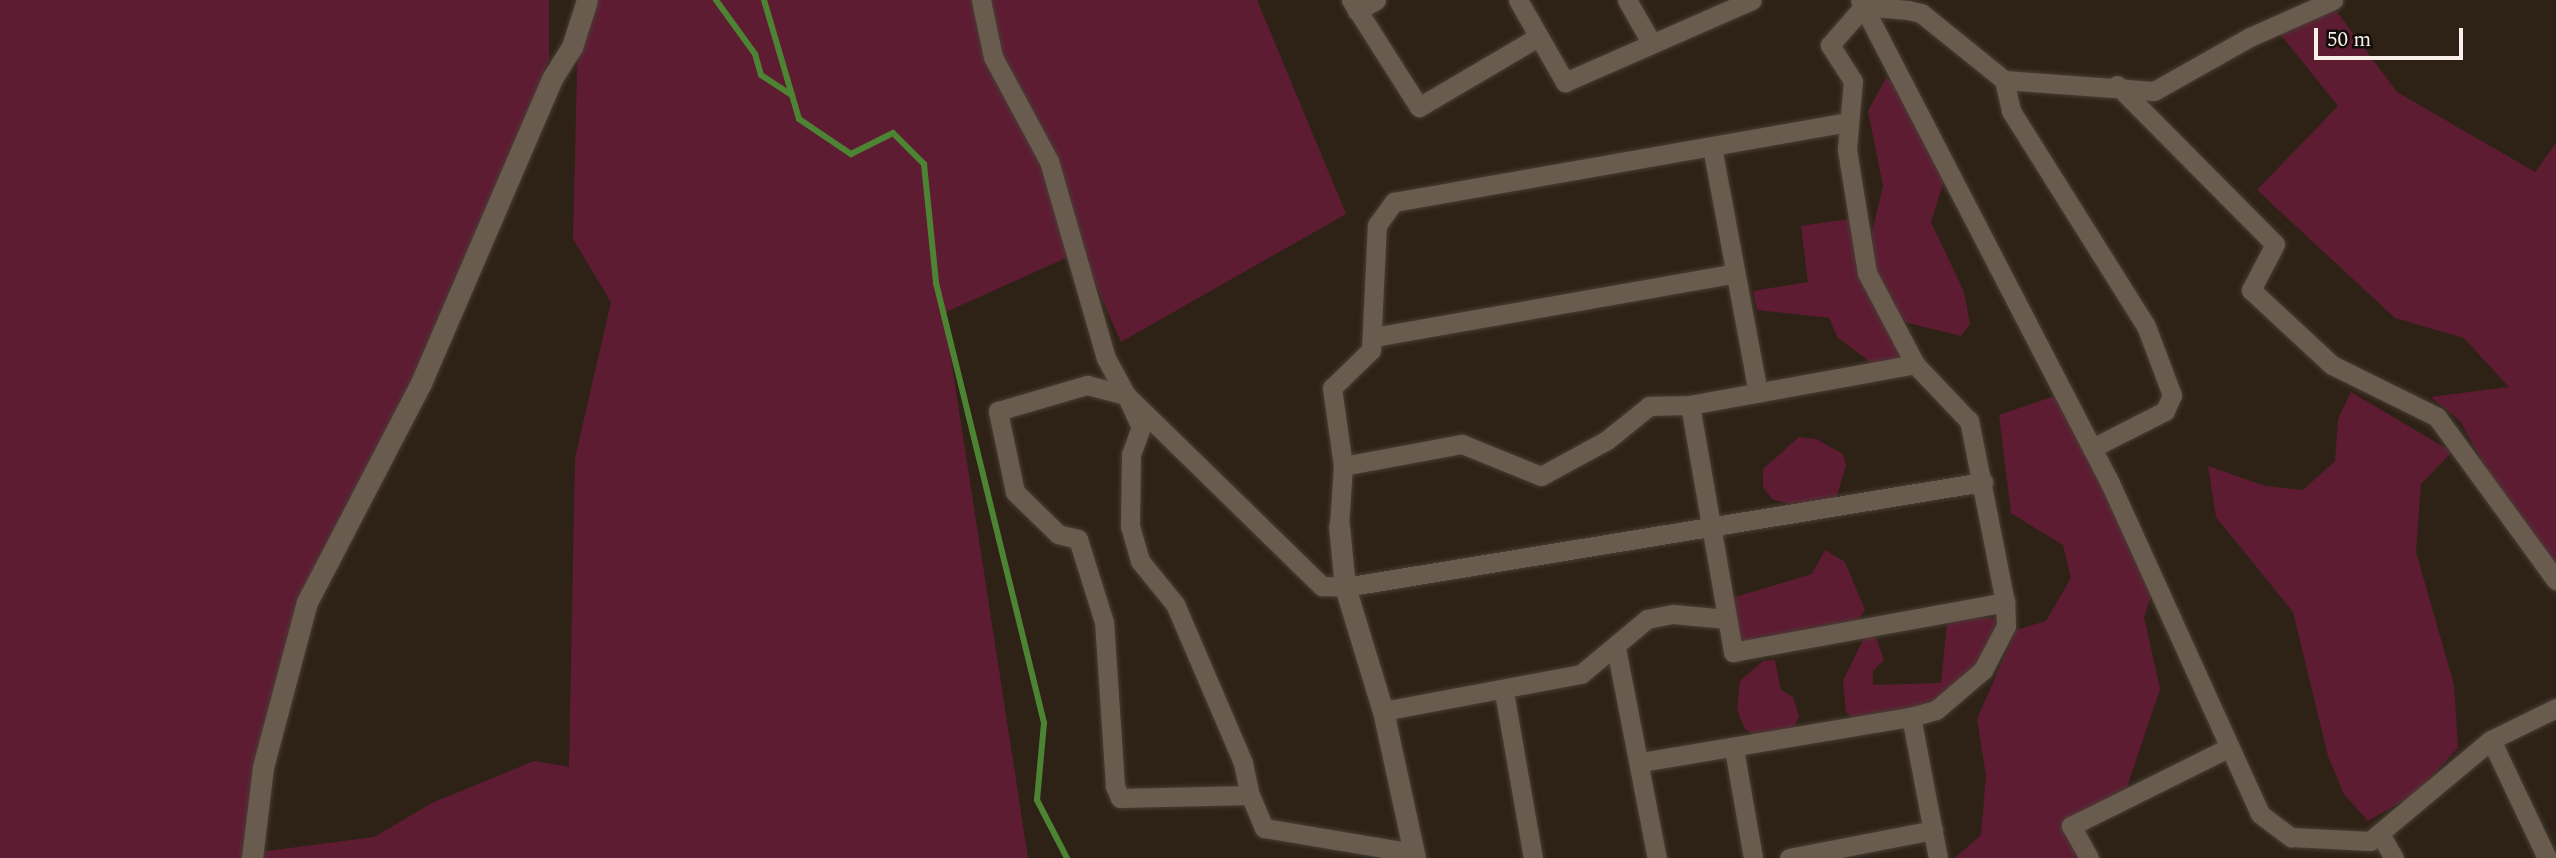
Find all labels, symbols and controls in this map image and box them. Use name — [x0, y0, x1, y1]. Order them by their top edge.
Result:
scale bar — [2318, 14, 2467, 58]
text: 50 m — [2327, 24, 2371, 56]

